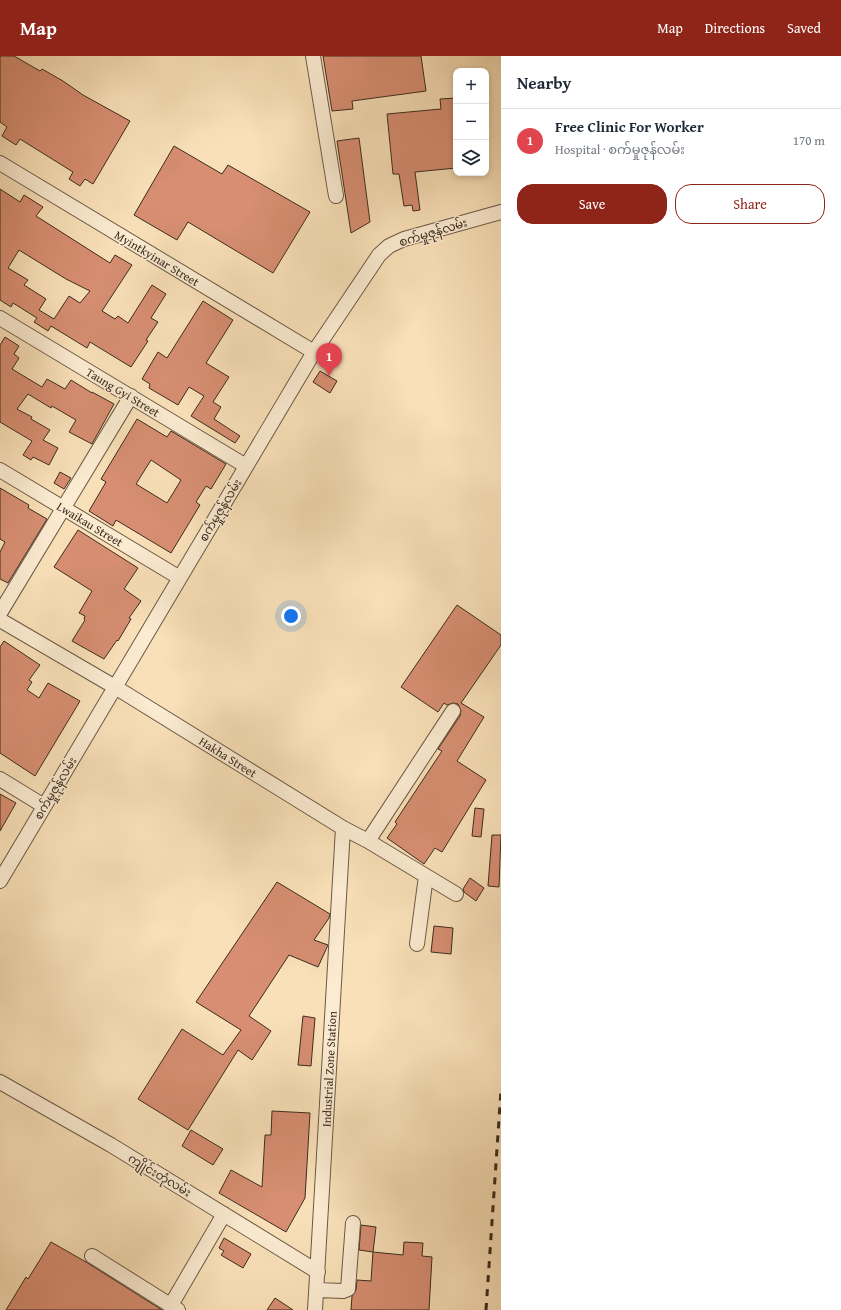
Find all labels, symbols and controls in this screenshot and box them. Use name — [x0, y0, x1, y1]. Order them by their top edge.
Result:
text: Map — [20, 14, 57, 42]
text: Map — [657, 18, 683, 38]
text: Directions — [705, 18, 765, 38]
text: Saved — [787, 18, 821, 38]
map controls — [453, 68, 489, 176]
button: + — [453, 68, 489, 104]
text: Nearby — [517, 70, 571, 95]
button: − — [453, 104, 489, 140]
text: Free Clinic For Worker — [555, 116, 704, 137]
text: 1 — [527, 131, 533, 150]
text: 170 m — [793, 131, 825, 150]
button: layers — [453, 140, 489, 176]
text: Hospital · စက်မှုဇုန်လမ်း — [555, 140, 685, 159]
button: Save — [517, 184, 667, 224]
button: Share — [675, 184, 825, 224]
street label: စက်မှုဇုန်လမ်း — [397, 214, 470, 252]
street label: Myintkyinar Street — [111, 226, 203, 290]
pin: 1 — [316, 343, 342, 376]
street label: Taung Gyi Street — [83, 363, 164, 421]
street label: စက်မှုဇုန်လမ်း — [195, 475, 247, 546]
street label: Lwaikau Street — [54, 498, 127, 551]
your location — [281, 606, 301, 626]
street label: Hakha Street — [196, 733, 261, 782]
street label: စက်မှုဇုန်လမ်း — [30, 753, 82, 824]
street label: Industrial Zone Station — [317, 1010, 341, 1127]
street label: ကျိုင်းတုံလမ်း — [124, 1149, 195, 1202]

